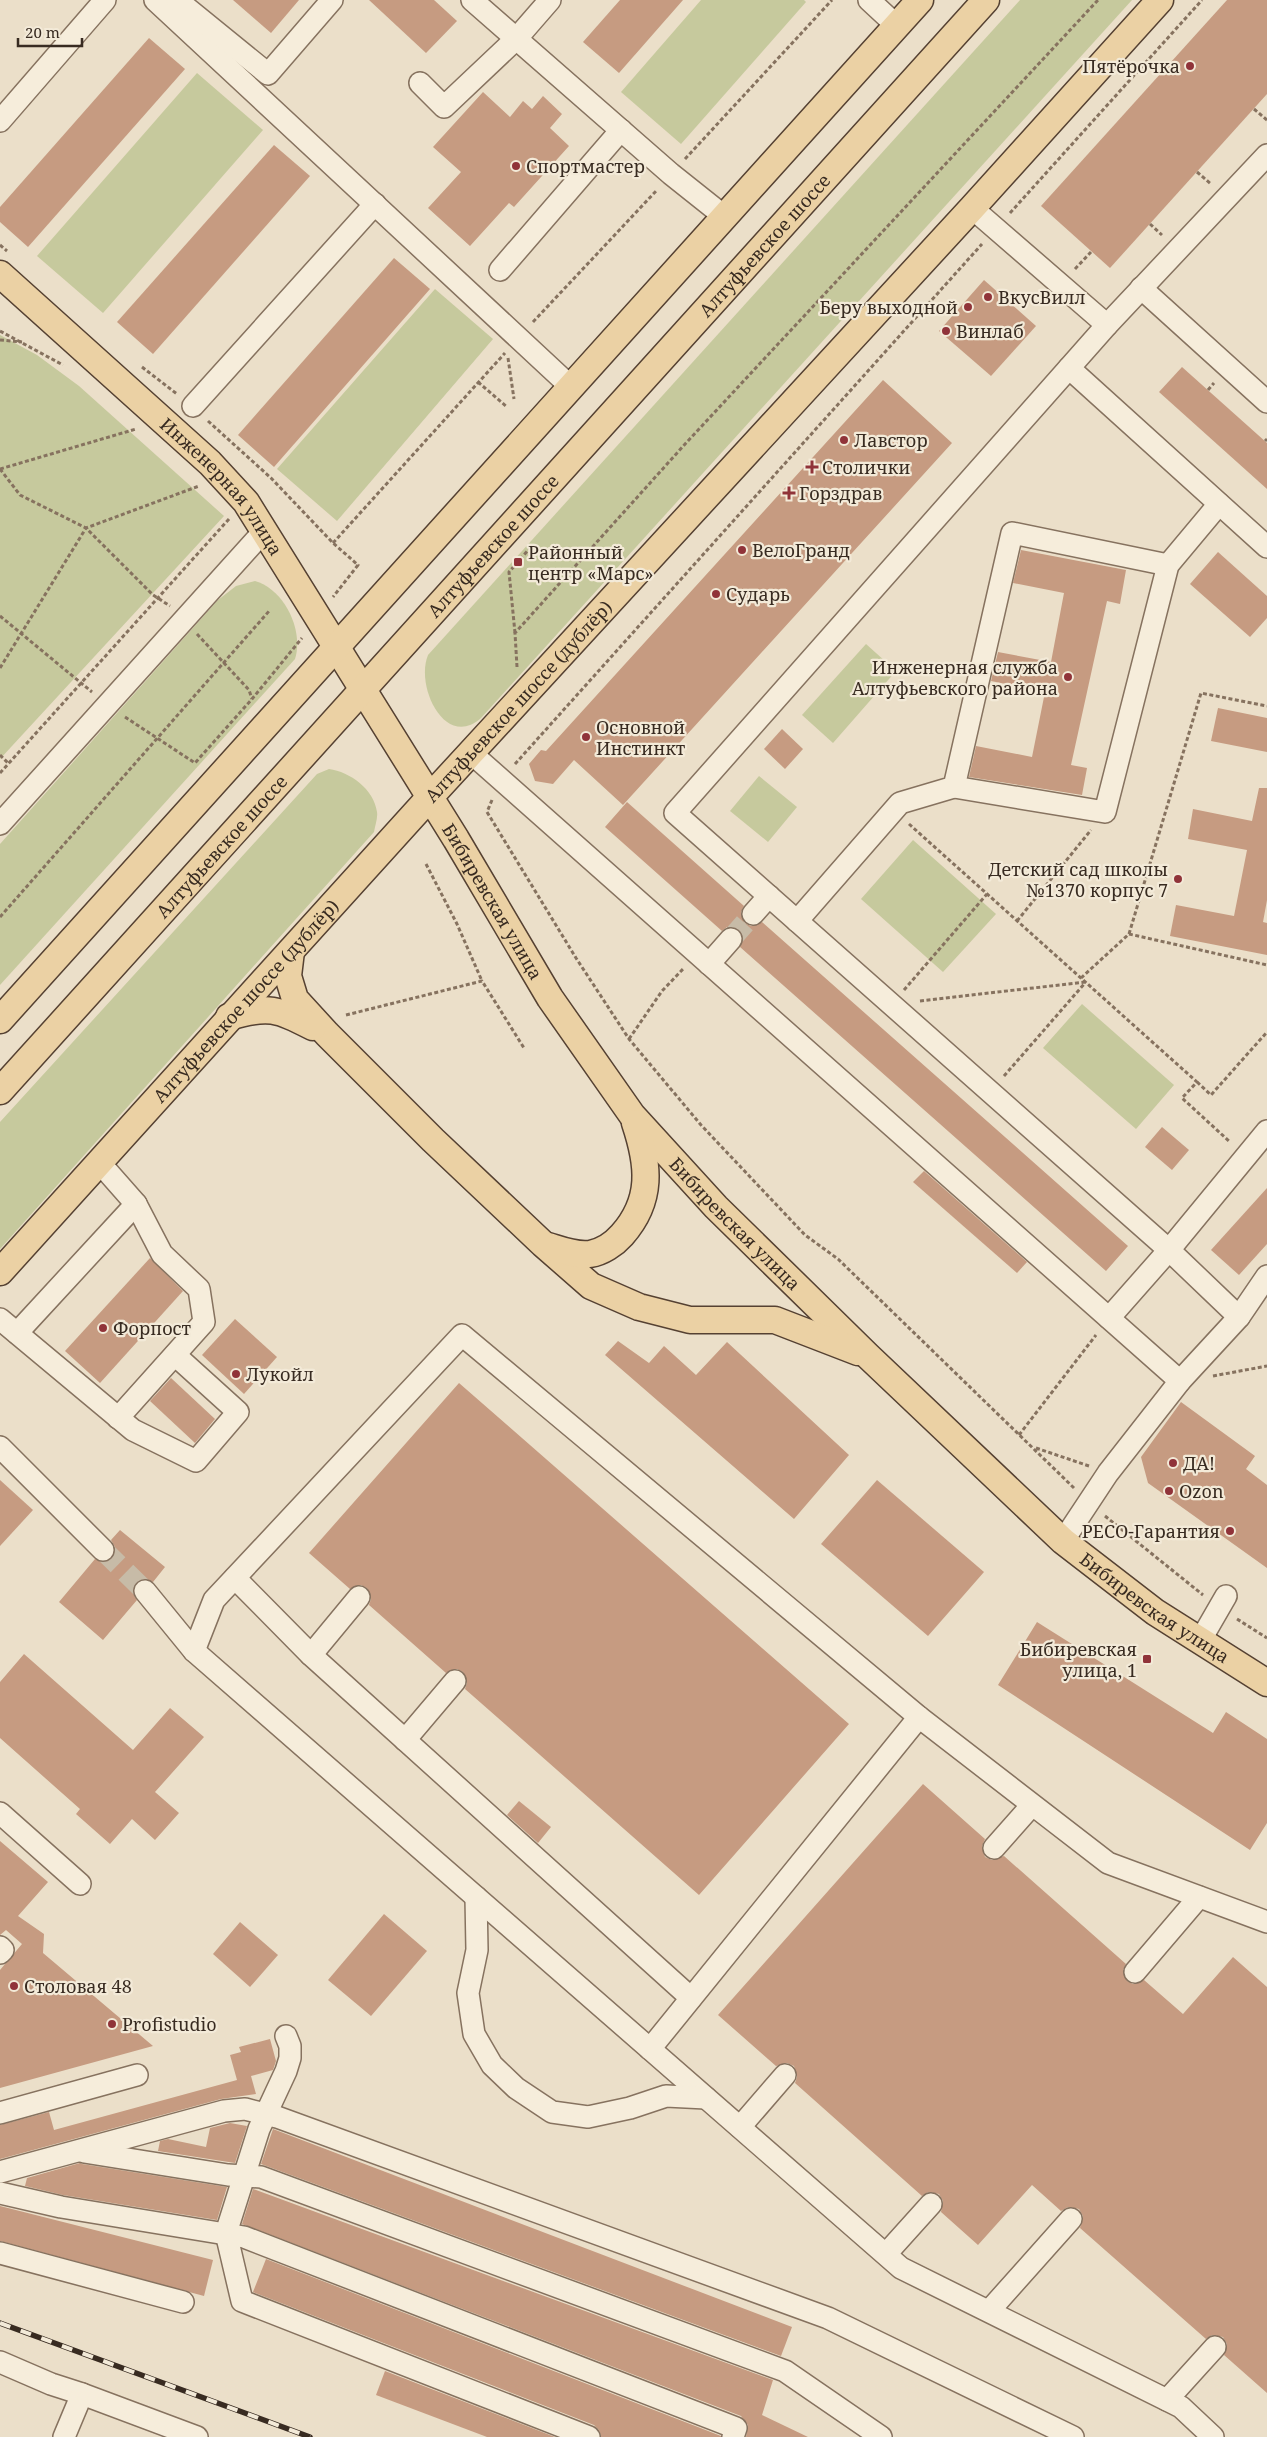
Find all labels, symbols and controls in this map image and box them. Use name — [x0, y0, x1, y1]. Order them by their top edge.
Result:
scale bar — [18, 15, 81, 47]
text: 20 m — [25, 22, 60, 42]
place label: Пятёрочка — [1082, 54, 1180, 78]
marker: Пятёрочка — [1184, 60, 1196, 72]
place label: Спортмастер — [526, 154, 645, 178]
marker: Спортмастер — [510, 160, 522, 172]
street label: Алтуфьевское шоссе — [693, 169, 835, 322]
place label: ВкусВилл — [998, 285, 1086, 309]
marker: ВкусВилл — [982, 291, 994, 303]
place label: Беру выходной — [819, 295, 958, 319]
marker: Беру выходной — [962, 301, 974, 313]
place label: Винлаб — [956, 319, 1024, 343]
marker: Винлаб — [940, 325, 952, 337]
street label: Инженерная улица — [155, 412, 288, 560]
place label: Лавстор — [854, 428, 928, 452]
marker: Лавстор — [838, 434, 850, 446]
place label: Столички — [822, 455, 910, 479]
marker: Столички — [806, 461, 818, 473]
street label: Алтуфьевское шоссе — [422, 469, 564, 622]
place label: Горздрав — [799, 481, 882, 505]
marker: Горздрав — [783, 487, 795, 499]
place label: ВелоГранд — [752, 538, 850, 562]
place label: Районный центр «Марс» — [528, 540, 654, 585]
marker: ВелоГранд — [736, 544, 748, 556]
marker: Районный центр «Марс» — [512, 556, 524, 568]
place label: Сударь — [726, 582, 790, 606]
marker: Сударь — [710, 588, 722, 600]
street label: Алтуфьевское шоссе (дублёр) — [419, 595, 617, 807]
place label: Инженерная служба Алтуфьевского района — [852, 655, 1058, 700]
marker: Инженерная служба Алтуфьевского района — [1062, 671, 1074, 683]
place label: Основной Инстинкт — [596, 715, 686, 760]
marker: Основной Инстинкт — [580, 731, 592, 743]
street label: Алтуфьевское шоссе — [150, 770, 292, 923]
street label: Бибиревская улица — [437, 819, 548, 984]
place label: Детский сад школы №1370 корпус 7 — [988, 857, 1168, 902]
marker: Детский сад школы №1370 корпус 7 — [1172, 873, 1184, 885]
street label: Алтуфьевское шоссе (дублёр) — [147, 894, 344, 1107]
street label: Бибиревская улица — [664, 1152, 806, 1295]
place label: Форпост — [113, 1316, 191, 1340]
marker: Форпост — [97, 1322, 109, 1334]
place label: Лукойл — [246, 1362, 314, 1386]
marker: Лукойл — [230, 1368, 242, 1380]
place label: ДА! — [1183, 1451, 1215, 1475]
marker: ДА! — [1167, 1457, 1179, 1469]
place label: Ozon — [1179, 1479, 1224, 1503]
marker: Ozon — [1163, 1485, 1175, 1497]
place label: РЕСО-Гарантия — [1082, 1519, 1220, 1543]
marker: РЕСО-Гарантия — [1224, 1525, 1236, 1537]
street label: Бибиревская улица — [1075, 1547, 1234, 1668]
place label: Бибиревская улица, 1 — [1020, 1637, 1137, 1682]
marker: Бибиревская улица, 1 — [1141, 1653, 1153, 1665]
place label: Столовая 48 — [24, 1974, 132, 1998]
marker: Столовая 48 — [8, 1980, 20, 1992]
place label: Profistudio — [122, 2012, 217, 2036]
marker: Profistudio — [106, 2018, 118, 2030]

